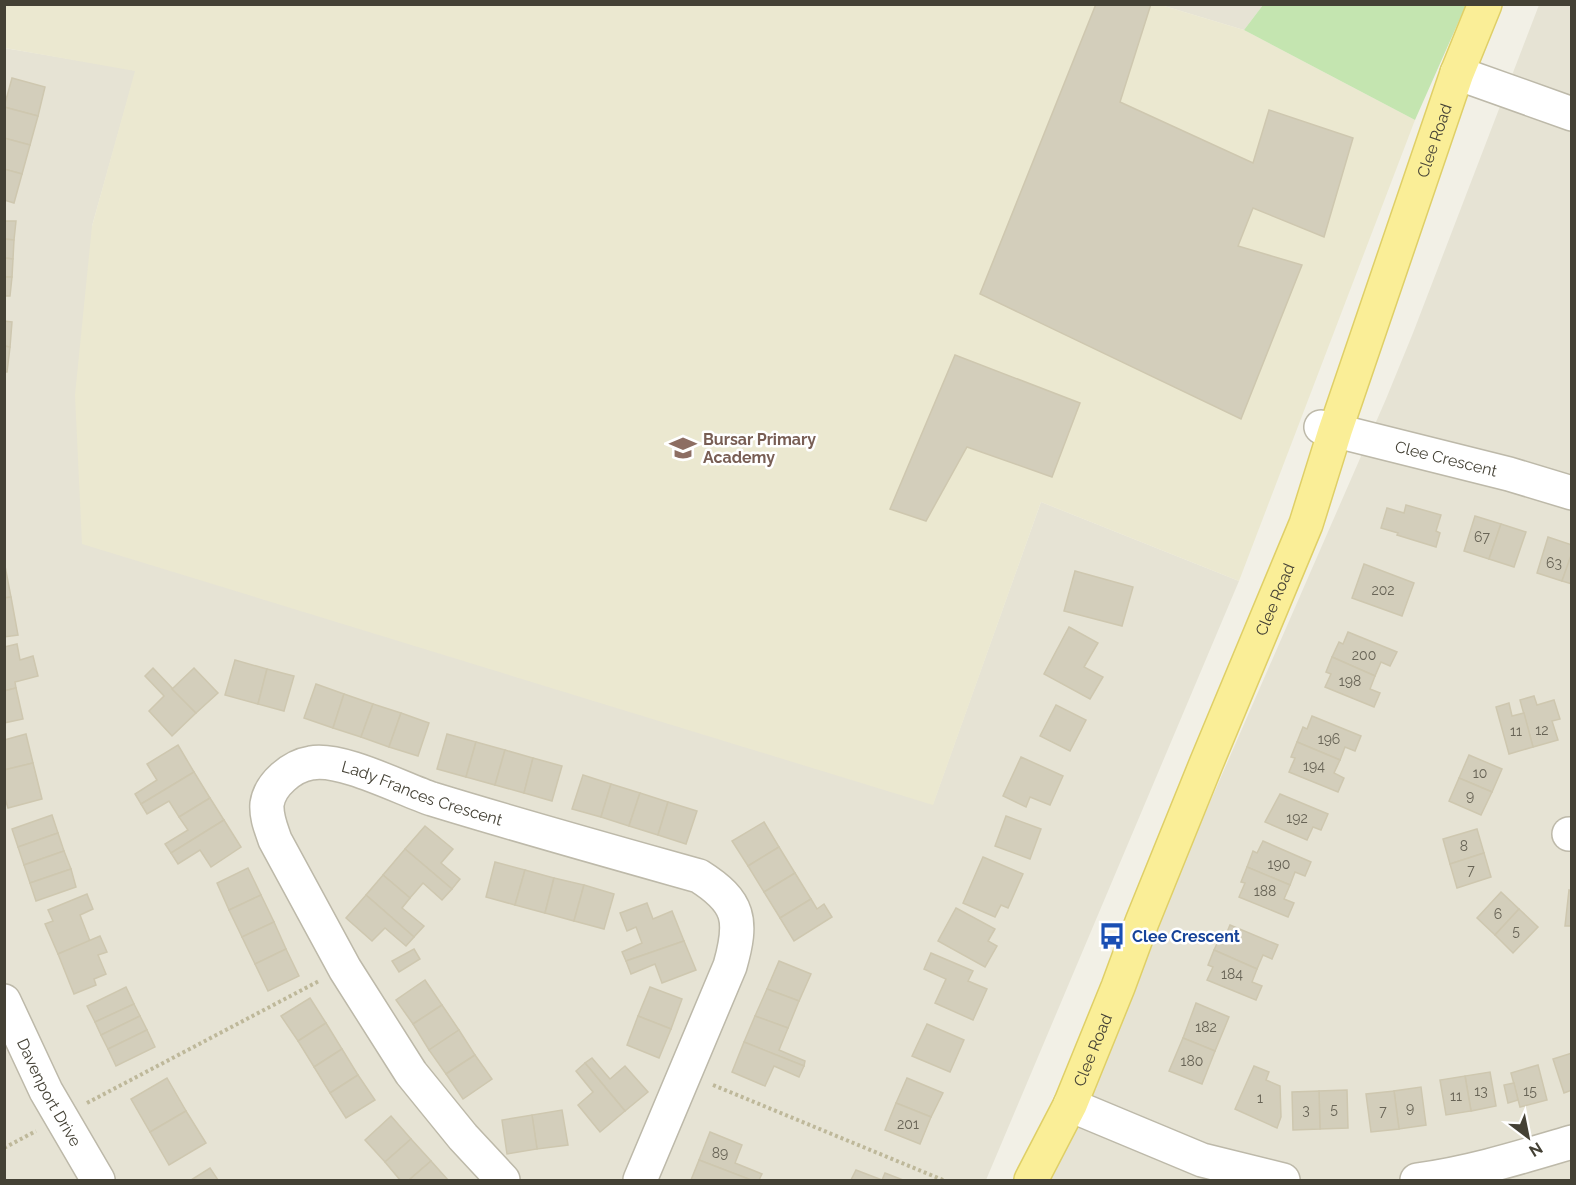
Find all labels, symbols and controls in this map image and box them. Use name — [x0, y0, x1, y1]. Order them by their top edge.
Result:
street label: Clee Road — [1413, 101, 1456, 180]
place label: Bursar Primary Academy — [703, 430, 816, 467]
school or university icon: Bursar Primary Academy — [668, 433, 698, 463]
street label: Clee Crescent — [1393, 437, 1500, 481]
house number: 67 — [1474, 529, 1490, 545]
house number: 63 — [1546, 555, 1562, 571]
street label: Clee Road — [1252, 561, 1299, 639]
house number: 202 — [1371, 582, 1395, 598]
house number: 200 — [1352, 647, 1376, 663]
house number: 198 — [1339, 673, 1361, 689]
house number: 12 — [1535, 722, 1549, 738]
house number: 11 — [1510, 723, 1522, 739]
house number: 196 — [1318, 731, 1340, 747]
street label: Lady Frances Crescent — [339, 757, 505, 830]
house number: 194 — [1303, 758, 1325, 774]
house number: 10 — [1473, 765, 1487, 781]
house number: 9 — [1466, 788, 1474, 804]
house number: 192 — [1286, 810, 1308, 826]
house number: 8 — [1460, 838, 1468, 854]
house number: 190 — [1268, 856, 1290, 872]
house number: 7 — [1467, 862, 1475, 878]
house number: 188 — [1254, 883, 1276, 899]
house number: 6 — [1494, 906, 1502, 922]
bus stop icon: Clee Crescent — [1097, 921, 1127, 951]
house number: 5 — [1512, 923, 1520, 939]
place label: Clee Crescent — [1132, 927, 1240, 946]
house number: 184 — [1221, 966, 1243, 982]
street label: Clee Road — [1070, 1011, 1116, 1089]
house number: 182 — [1195, 1019, 1217, 1035]
street label: Davenport Drive — [13, 1035, 85, 1150]
house number: 180 — [1181, 1053, 1203, 1069]
house number: 13 — [1474, 1083, 1488, 1099]
house number: 15 — [1523, 1083, 1537, 1099]
house number: 11 — [1450, 1088, 1462, 1104]
house number: 1 — [1257, 1090, 1263, 1106]
house number: 9 — [1406, 1100, 1414, 1116]
house number: 5 — [1330, 1101, 1338, 1117]
house number: 3 — [1302, 1102, 1310, 1118]
house number: 7 — [1379, 1103, 1387, 1119]
north arrow — [1498, 1107, 1558, 1167]
house number: 201 — [897, 1116, 919, 1132]
text: N — [1525, 1138, 1546, 1161]
house number: 89 — [712, 1145, 728, 1161]

